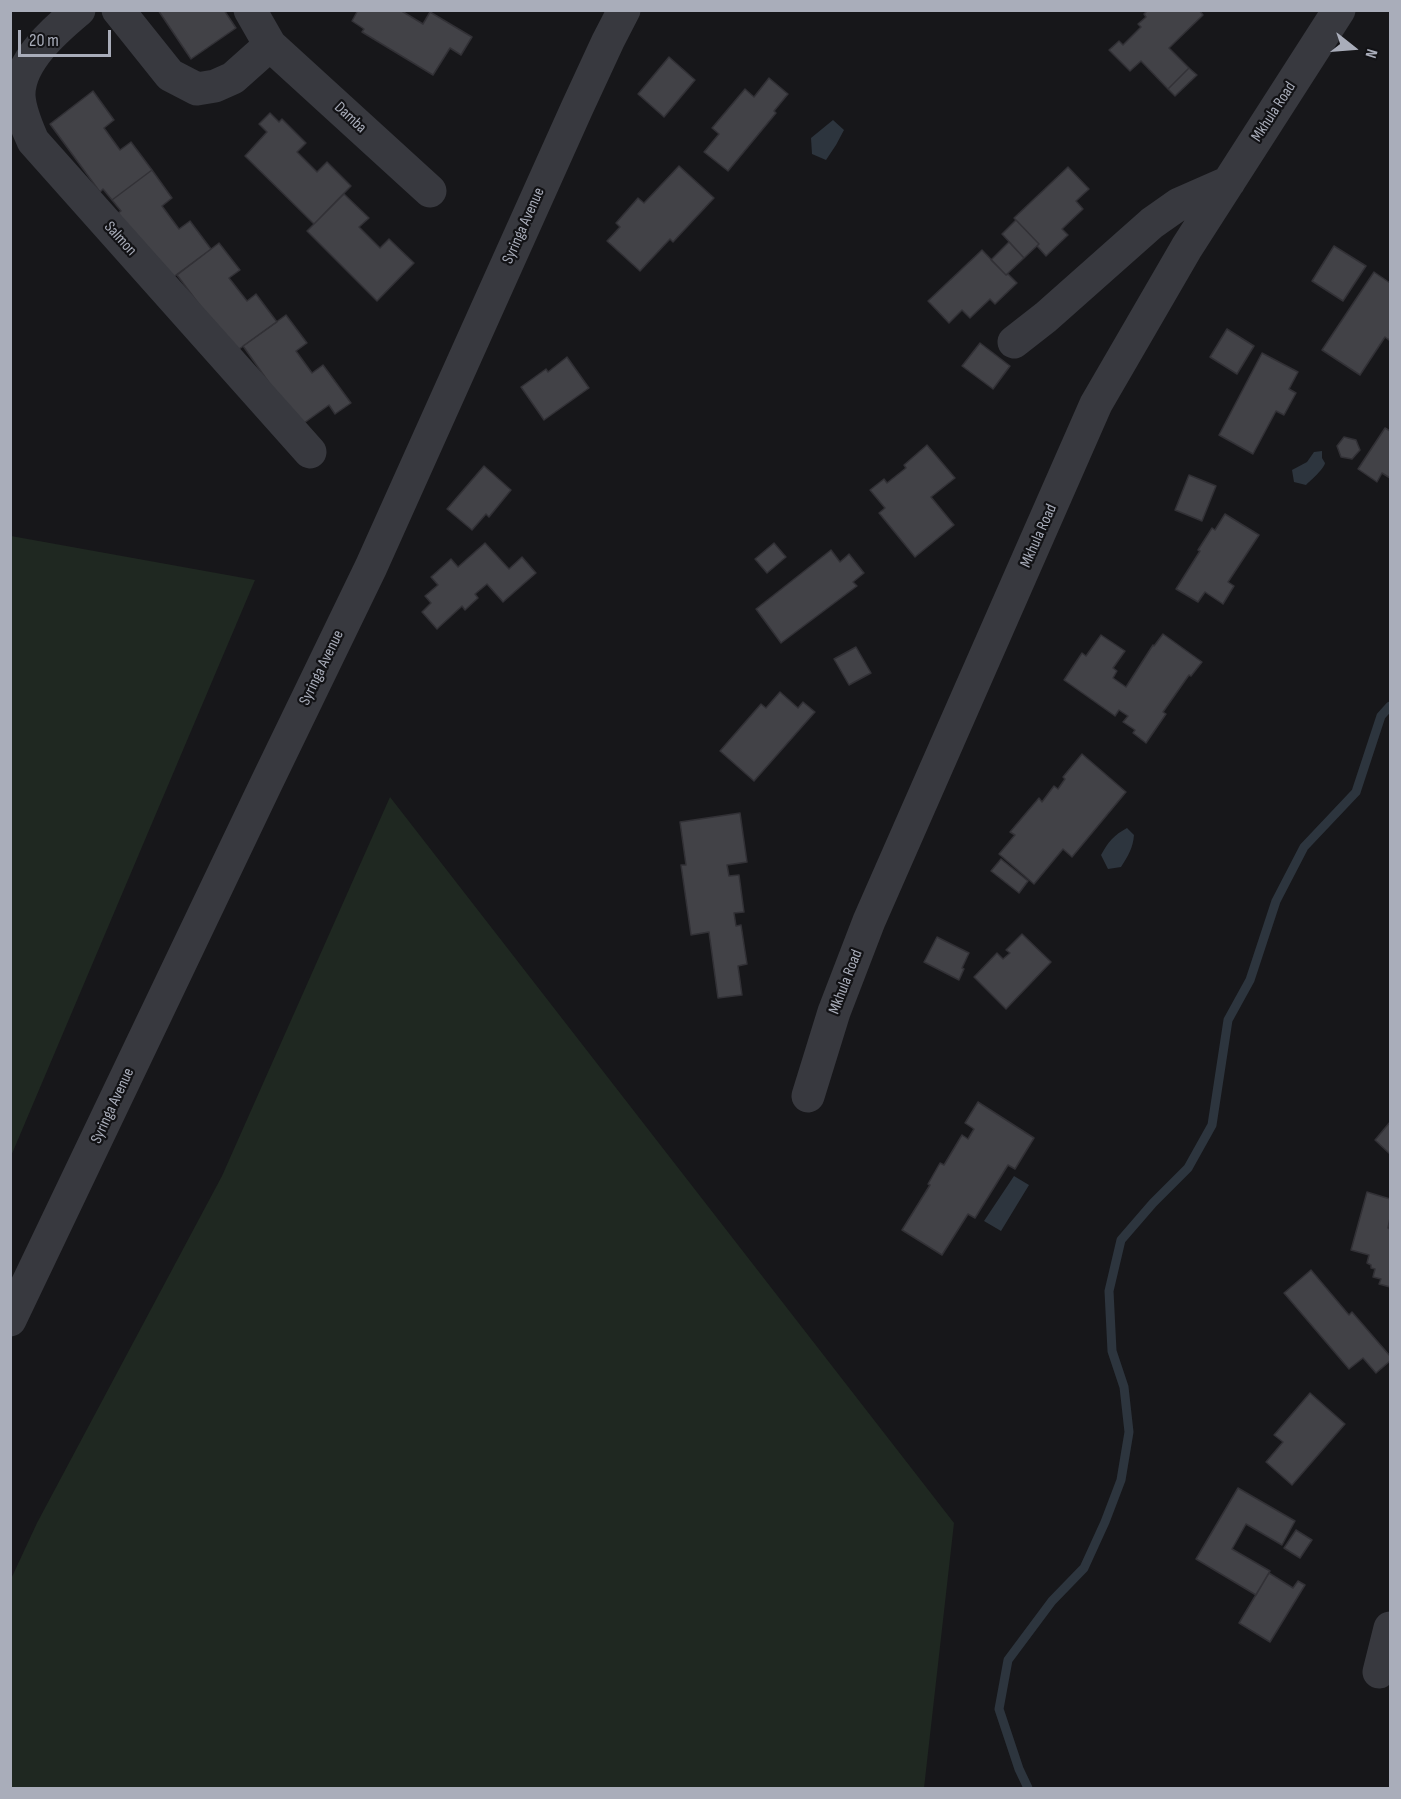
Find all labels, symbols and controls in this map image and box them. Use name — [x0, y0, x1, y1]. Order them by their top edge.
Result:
scale bar — [21, 18, 114, 56]
north arrow — [1323, 18, 1383, 78]
text: 20 m — [29, 30, 59, 51]
text: N — [1360, 47, 1381, 60]
street label: Mkhula Road — [1248, 78, 1300, 146]
street label: Damba — [330, 98, 370, 138]
street label: Syringa Avenue — [499, 185, 549, 267]
street label: Salmon — [100, 218, 140, 260]
street label: Mkhula Road — [1017, 501, 1061, 571]
street label: Syringa Avenue — [296, 627, 348, 709]
street label: Mkhula Road — [825, 947, 867, 1017]
street label: Syringa Avenue — [87, 1065, 139, 1147]

